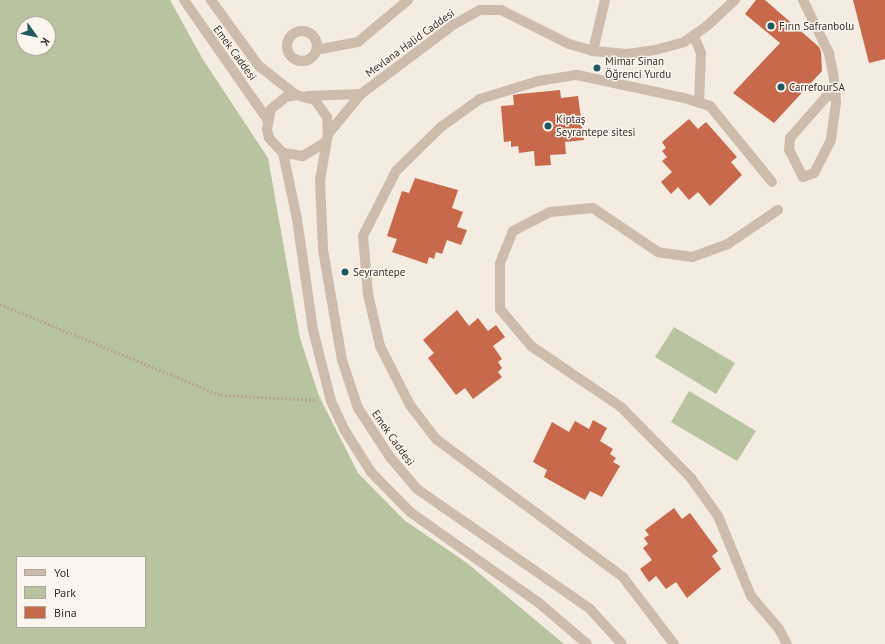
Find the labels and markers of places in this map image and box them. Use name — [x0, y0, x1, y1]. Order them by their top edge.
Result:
place label: Fırın Safranbolu — [779, 19, 854, 33]
marker: Fırın Safranbolu — [766, 21, 776, 31]
place label: Mimar Sinan Öğrenci Yurdu — [605, 55, 671, 81]
marker: Mimar Sinan Öğrenci Yurdu — [592, 63, 602, 73]
place label: CarrefourSA — [789, 80, 845, 94]
marker: CarrefourSA — [776, 82, 786, 92]
place label: Kiptaş Seyrantepe sitesi — [556, 113, 636, 139]
marker: Kiptaş Seyrantepe sitesi — [543, 121, 553, 131]
place label: Seyrantepe — [353, 265, 405, 279]
marker: Seyrantepe — [340, 267, 350, 277]

